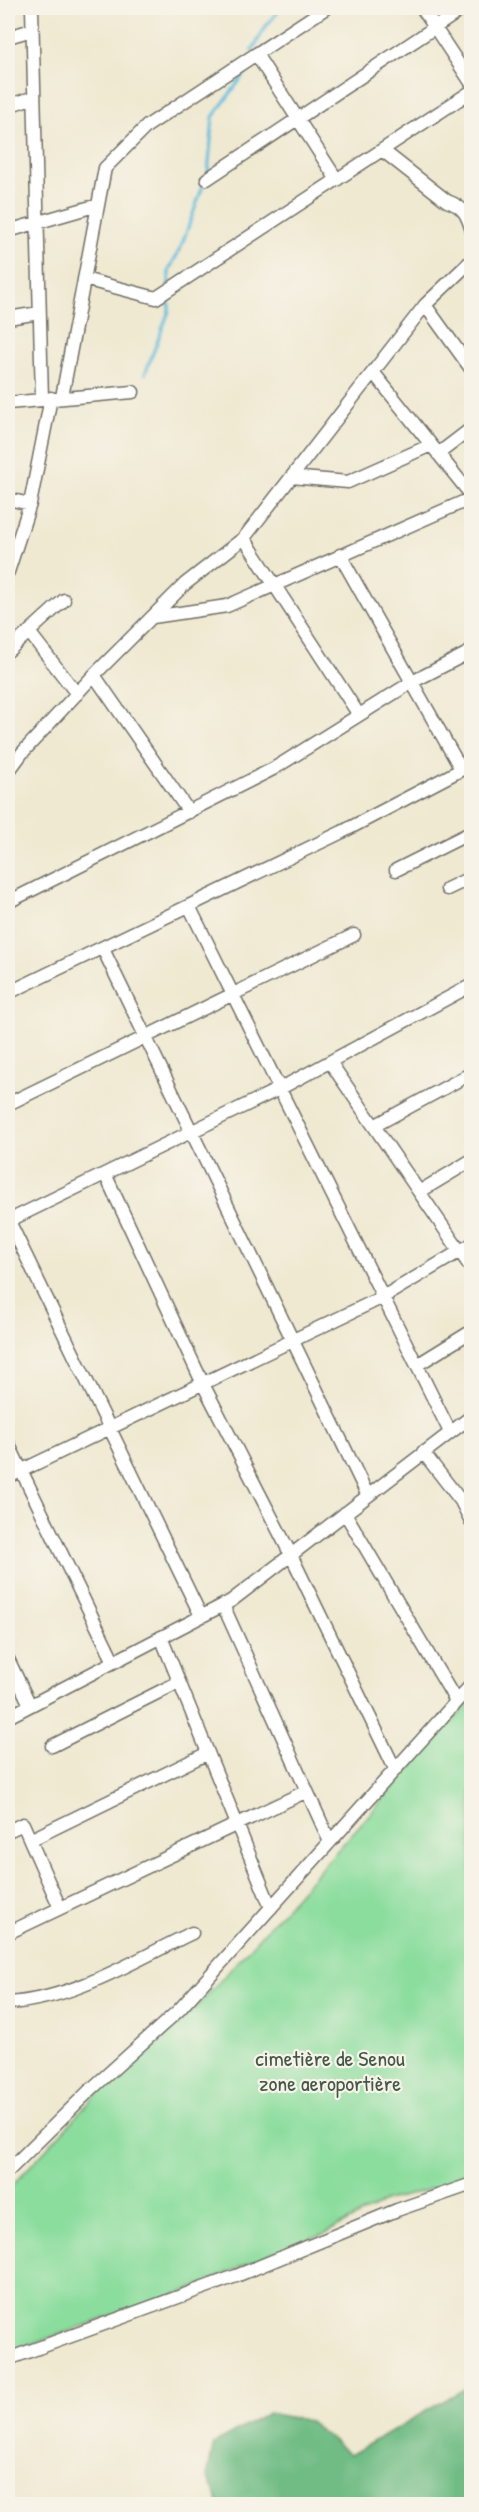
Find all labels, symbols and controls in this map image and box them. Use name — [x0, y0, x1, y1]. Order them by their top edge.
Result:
park label: cimetière de Senou zone aeroportière — [255, 2043, 405, 2098]

